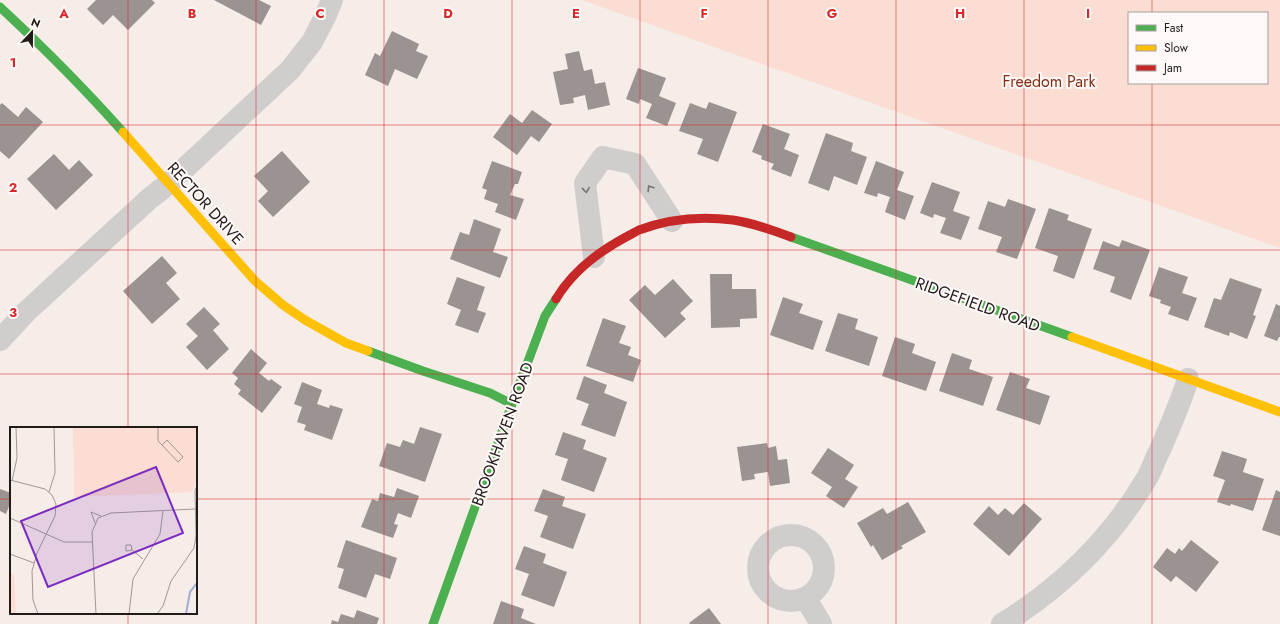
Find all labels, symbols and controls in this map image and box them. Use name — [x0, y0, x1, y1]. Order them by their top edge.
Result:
text: A — [58, 4, 69, 23]
text: B — [188, 4, 197, 23]
text: C — [315, 4, 325, 23]
text: D — [443, 4, 453, 23]
text: E — [572, 4, 580, 23]
text: F — [700, 4, 708, 23]
text: G — [827, 4, 838, 23]
text: H — [955, 4, 965, 23]
text: I — [1086, 4, 1090, 23]
north arrow — [12, 12, 52, 52]
legend — [1128, 12, 1268, 84]
text: N — [29, 14, 43, 32]
text: Fast — [1164, 19, 1183, 37]
text: Slow — [1164, 39, 1189, 57]
text: 1 — [10, 53, 16, 72]
text: Jam — [1162, 59, 1182, 77]
park label: Freedom Park — [1002, 70, 1096, 93]
street label: RECTOR DRIVE — [162, 157, 249, 250]
text: 2 — [9, 178, 17, 197]
one-way arrow — [648, 185, 655, 192]
one-way arrow — [581, 187, 590, 193]
street label: RIDGEFIELD ROAD — [912, 271, 1043, 338]
text: 3 — [9, 303, 17, 322]
street label: BROOKHAVEN ROAD — [466, 359, 539, 509]
inset map — [10, 427, 197, 614]

